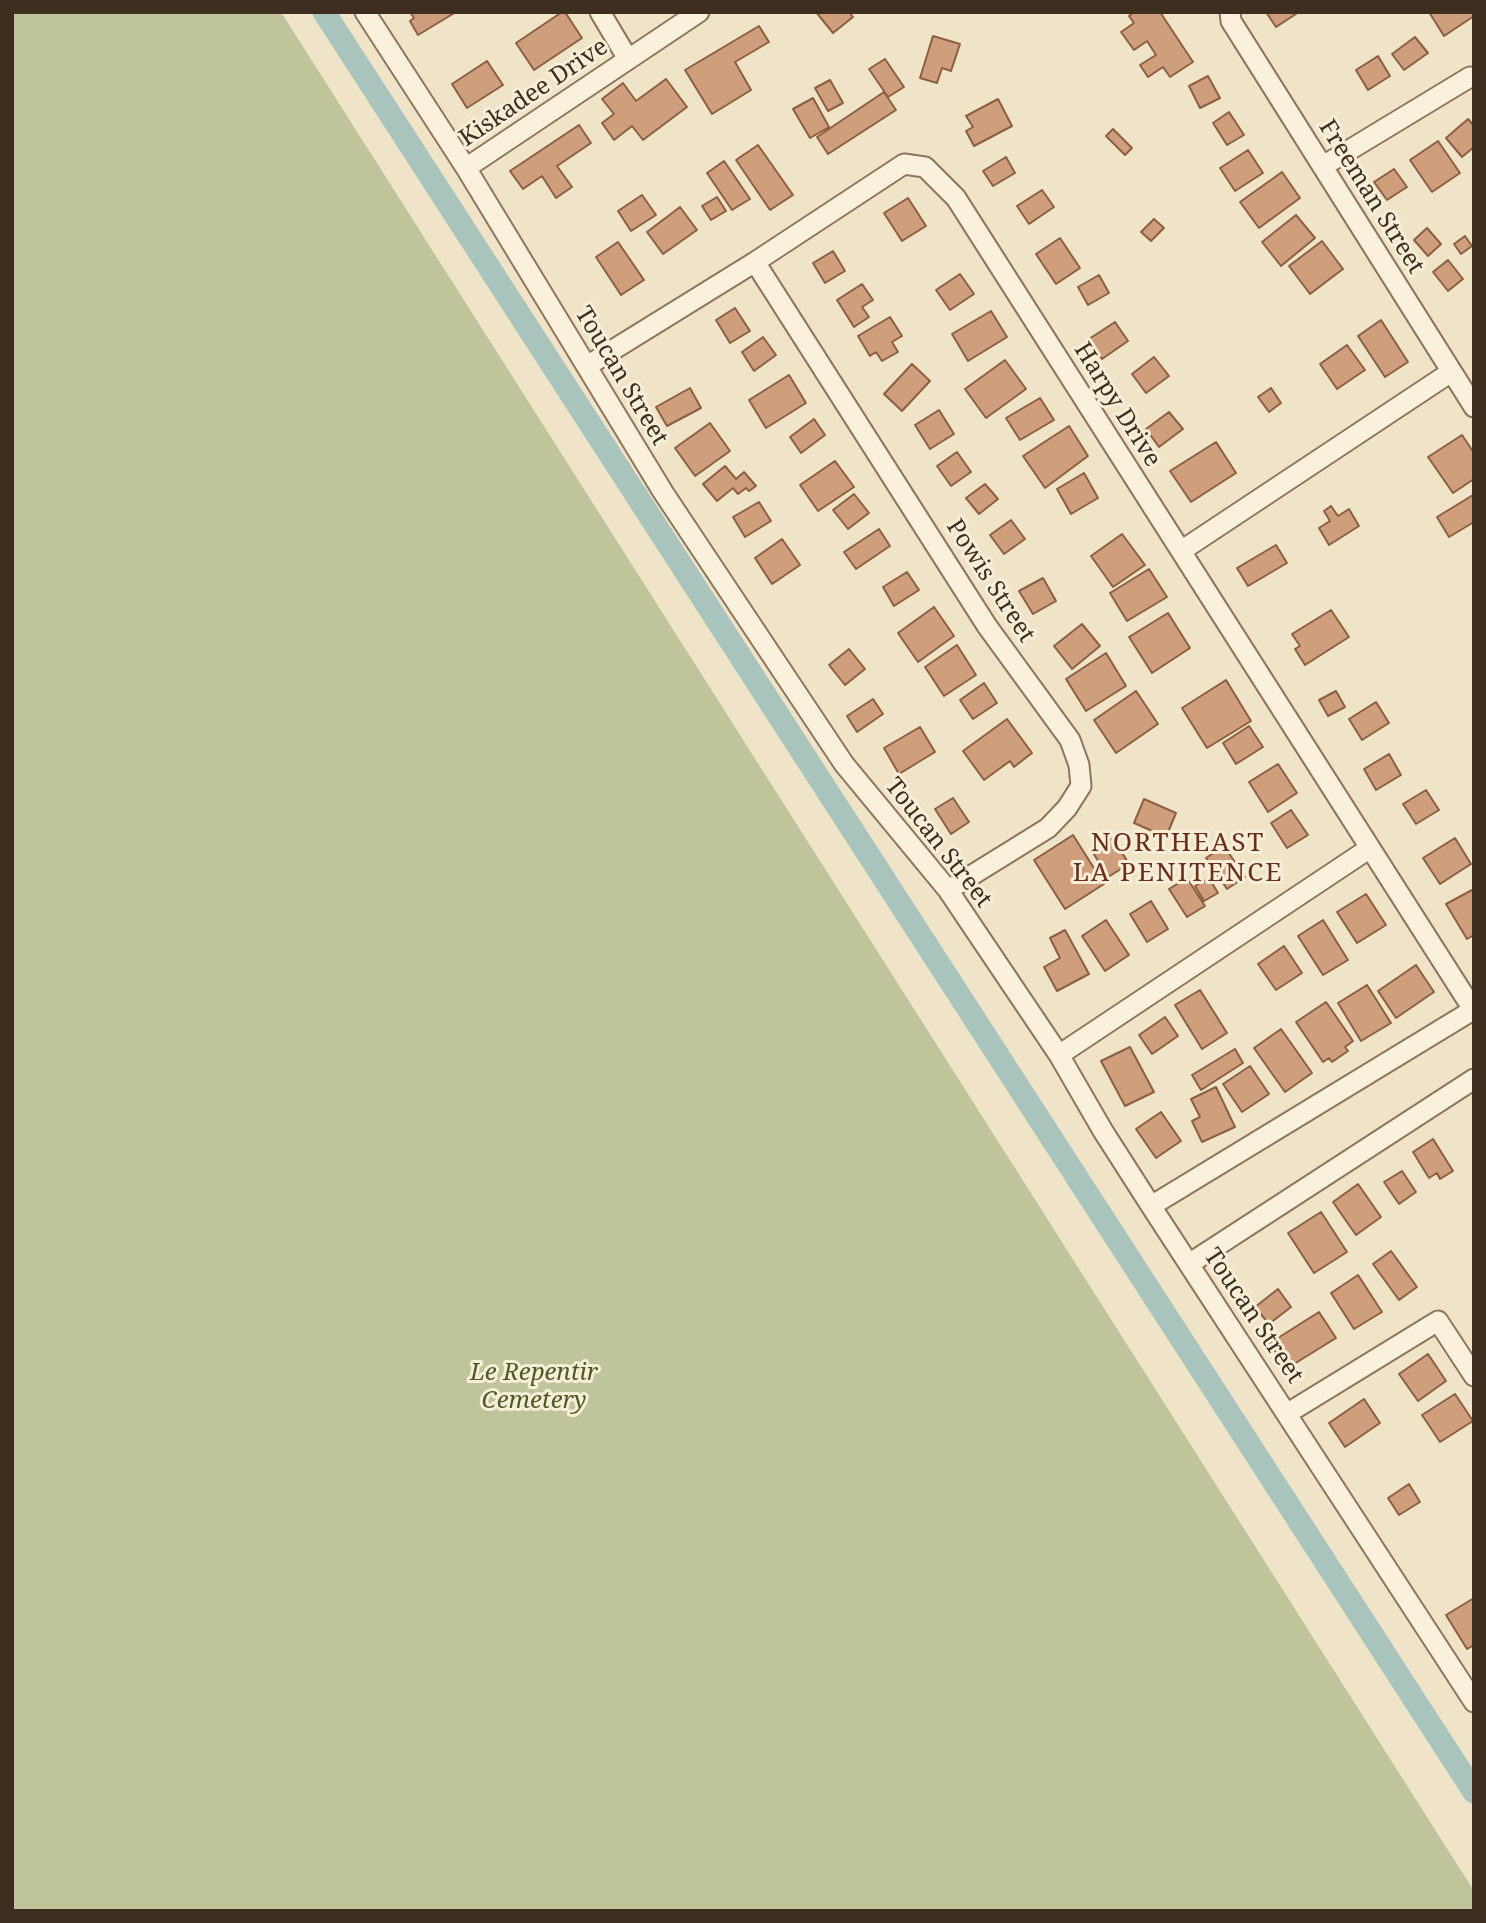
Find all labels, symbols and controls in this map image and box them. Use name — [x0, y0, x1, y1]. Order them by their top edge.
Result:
street label: Kiskadee Drive — [454, 33, 614, 153]
street label: Freeman Street — [1312, 115, 1430, 279]
street label: Toucan Street — [568, 301, 674, 451]
street label: Harpy Drive — [1067, 338, 1167, 472]
street label: Powis Street — [940, 514, 1040, 648]
street label: Toucan Street — [878, 772, 998, 914]
district label: NORTHEAST LA PENITENCE — [1074, 828, 1282, 890]
street label: Toucan Street — [1197, 1243, 1309, 1389]
park label: Le Repentir Cemetery — [470, 1359, 598, 1415]

